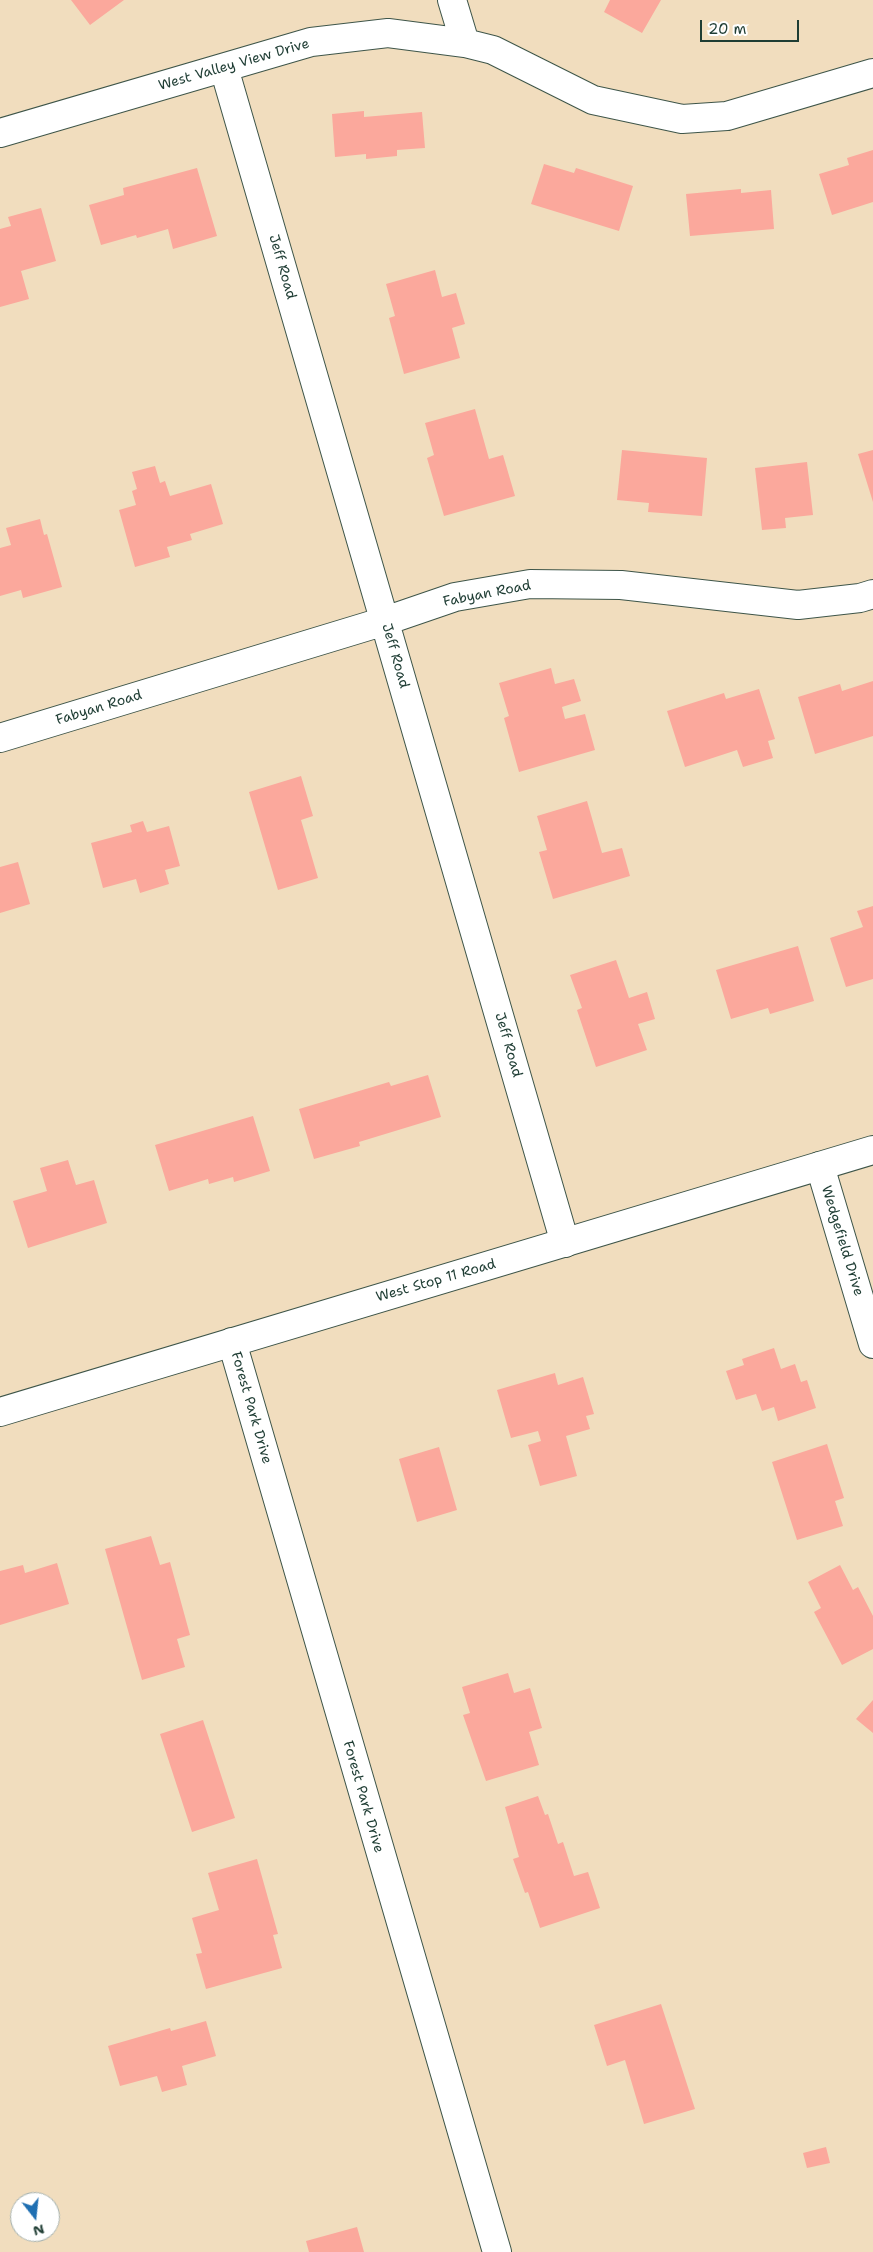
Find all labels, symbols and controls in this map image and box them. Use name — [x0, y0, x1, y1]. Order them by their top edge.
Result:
scale bar — [703, 10, 802, 42]
text: 20 m — [708, 19, 747, 39]
street label: West Valley View Drive — [157, 35, 311, 95]
street label: Jeff Road — [265, 233, 299, 301]
street label: Fabyan Road — [442, 577, 532, 611]
street label: Jeff Road — [378, 622, 412, 690]
street label: Fabyan Road — [54, 687, 144, 729]
street label: Jeff Road — [491, 1011, 525, 1079]
street label: Wedgefield Drive — [817, 1184, 867, 1298]
street label: West Stop 11 Road — [374, 1256, 498, 1306]
street label: Forest Park Drive — [227, 1350, 275, 1466]
street label: Forest Park Drive — [339, 1739, 387, 1855]
north arrow — [10, 2192, 60, 2242]
text: N — [31, 2220, 47, 2241]

